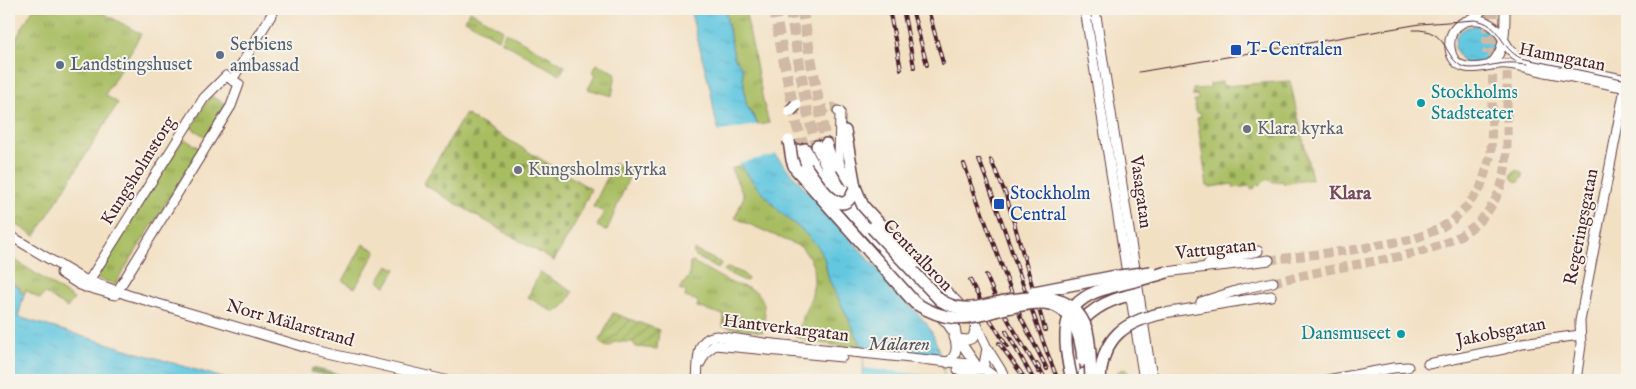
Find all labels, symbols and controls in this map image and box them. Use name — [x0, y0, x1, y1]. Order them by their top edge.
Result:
place label: Serbiens ambassad — [230, 34, 299, 78]
street label: Hamngatan — [1517, 38, 1608, 78]
place label: T-Centralen — [1247, 39, 1343, 62]
marker: T-Centralen — [1229, 43, 1243, 57]
marker: Serbiens ambassad — [214, 49, 226, 61]
place label: Landstingshuset — [70, 54, 192, 77]
marker: Landstingshuset — [54, 59, 66, 71]
place label: Stockholms Stadsteater — [1431, 82, 1518, 126]
marker: Stockholms Stadsteater — [1415, 97, 1427, 109]
street label: Kungsholmstorg — [96, 112, 182, 230]
place label: Klara kyrka — [1257, 118, 1344, 141]
marker: Klara kyrka — [1241, 123, 1253, 135]
street label: Vasagatan — [1123, 153, 1157, 230]
place label: Kungsholms kyrka — [528, 159, 667, 182]
marker: Kungsholms kyrka — [512, 164, 524, 176]
street label: Regeringsgatan — [1559, 166, 1605, 287]
district label: Klara — [1329, 182, 1372, 206]
place label: Stockholm Central — [1010, 183, 1090, 227]
marker: Stockholm Central — [992, 197, 1006, 211]
street label: Centralbron — [877, 215, 957, 297]
street label: Vattugatan — [1173, 234, 1258, 266]
street label: Norr Mälarstrand — [223, 295, 357, 353]
street label: Hantverkargatan — [722, 310, 851, 348]
street label: Jakobsgatan — [1452, 313, 1548, 353]
place label: Dansmuseet — [1301, 323, 1391, 346]
marker: Dansmuseet — [1395, 328, 1407, 340]
water label: Mälaren — [868, 333, 930, 357]

